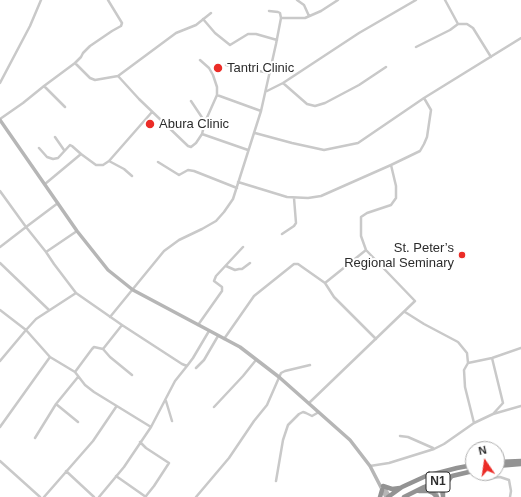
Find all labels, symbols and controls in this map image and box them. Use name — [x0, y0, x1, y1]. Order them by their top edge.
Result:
place label: Tantri Clinic — [227, 60, 294, 76]
marker: Tantri Clinic — [212, 62, 224, 74]
place label: Abura Clinic — [159, 116, 229, 132]
marker: Abura Clinic — [144, 118, 156, 130]
place label: St. Peter’s Regional Seminary — [344, 240, 454, 271]
marker: St. Peter’s Regional Seminary — [457, 250, 467, 260]
north arrow — [465, 441, 505, 481]
text: N — [477, 444, 488, 457]
road number: N1 — [426, 472, 450, 492]

